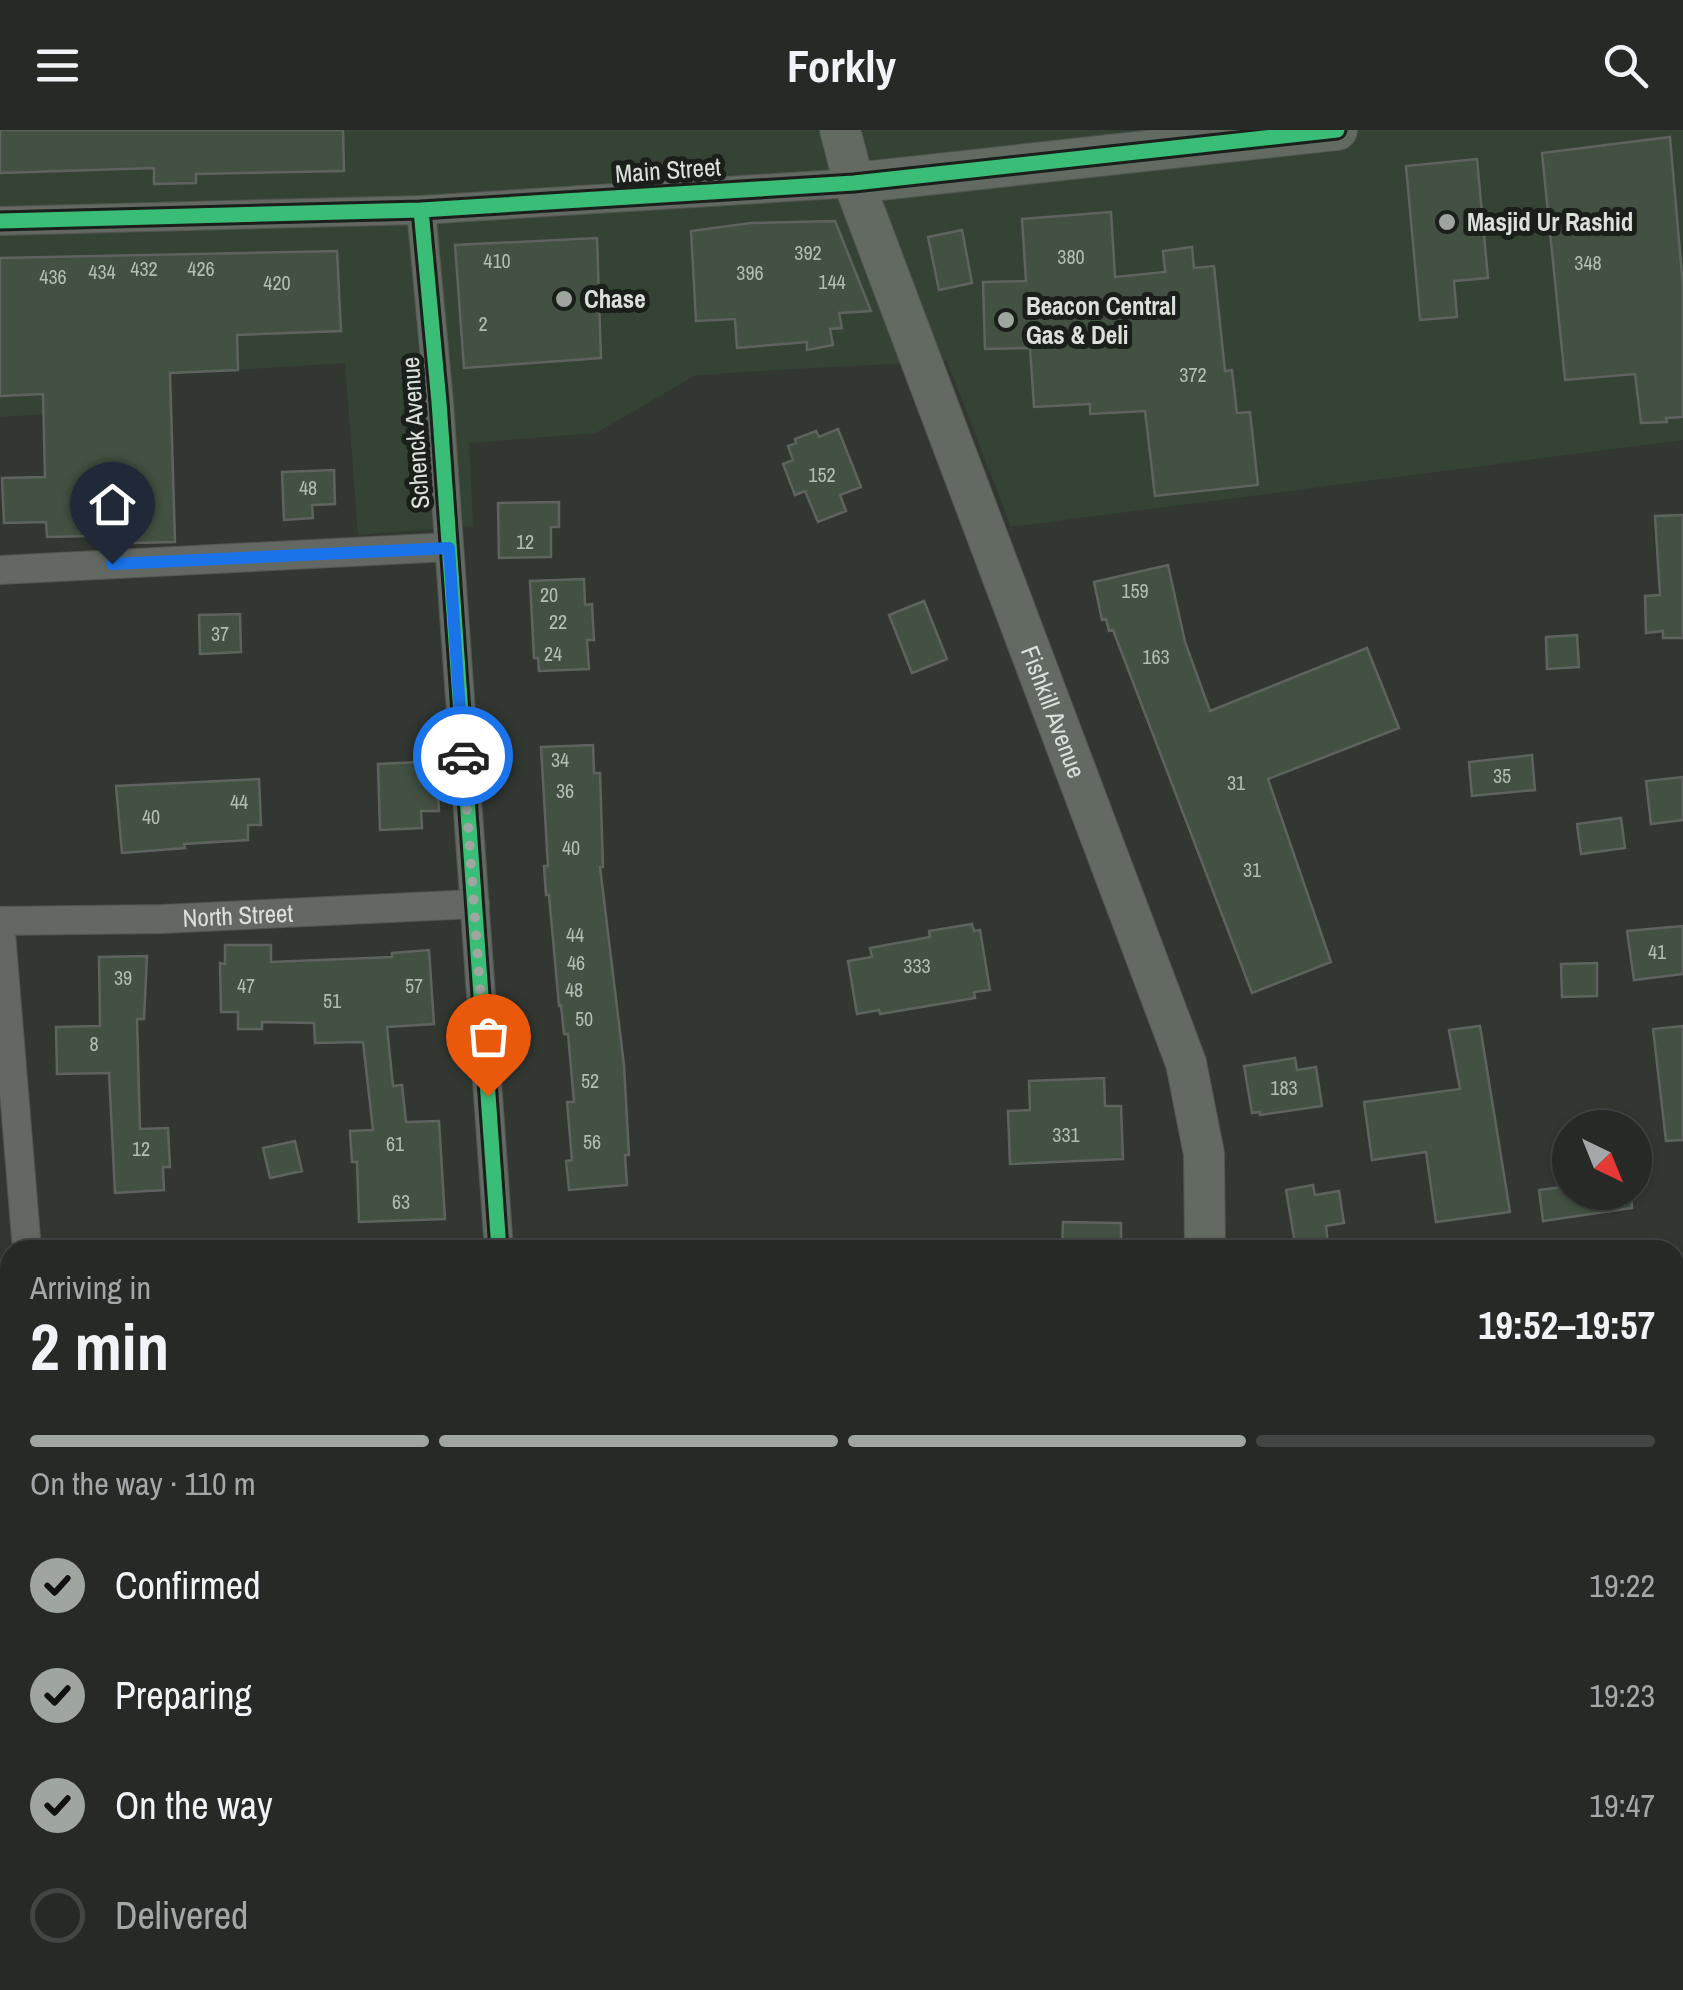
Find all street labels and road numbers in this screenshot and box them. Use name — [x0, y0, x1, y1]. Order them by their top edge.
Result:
street label: Main Street — [614, 149, 722, 191]
street label: Schenck Avenue — [393, 356, 437, 510]
street label: Fishkill Avenue — [1013, 641, 1094, 783]
street label: North Street — [182, 896, 294, 935]

